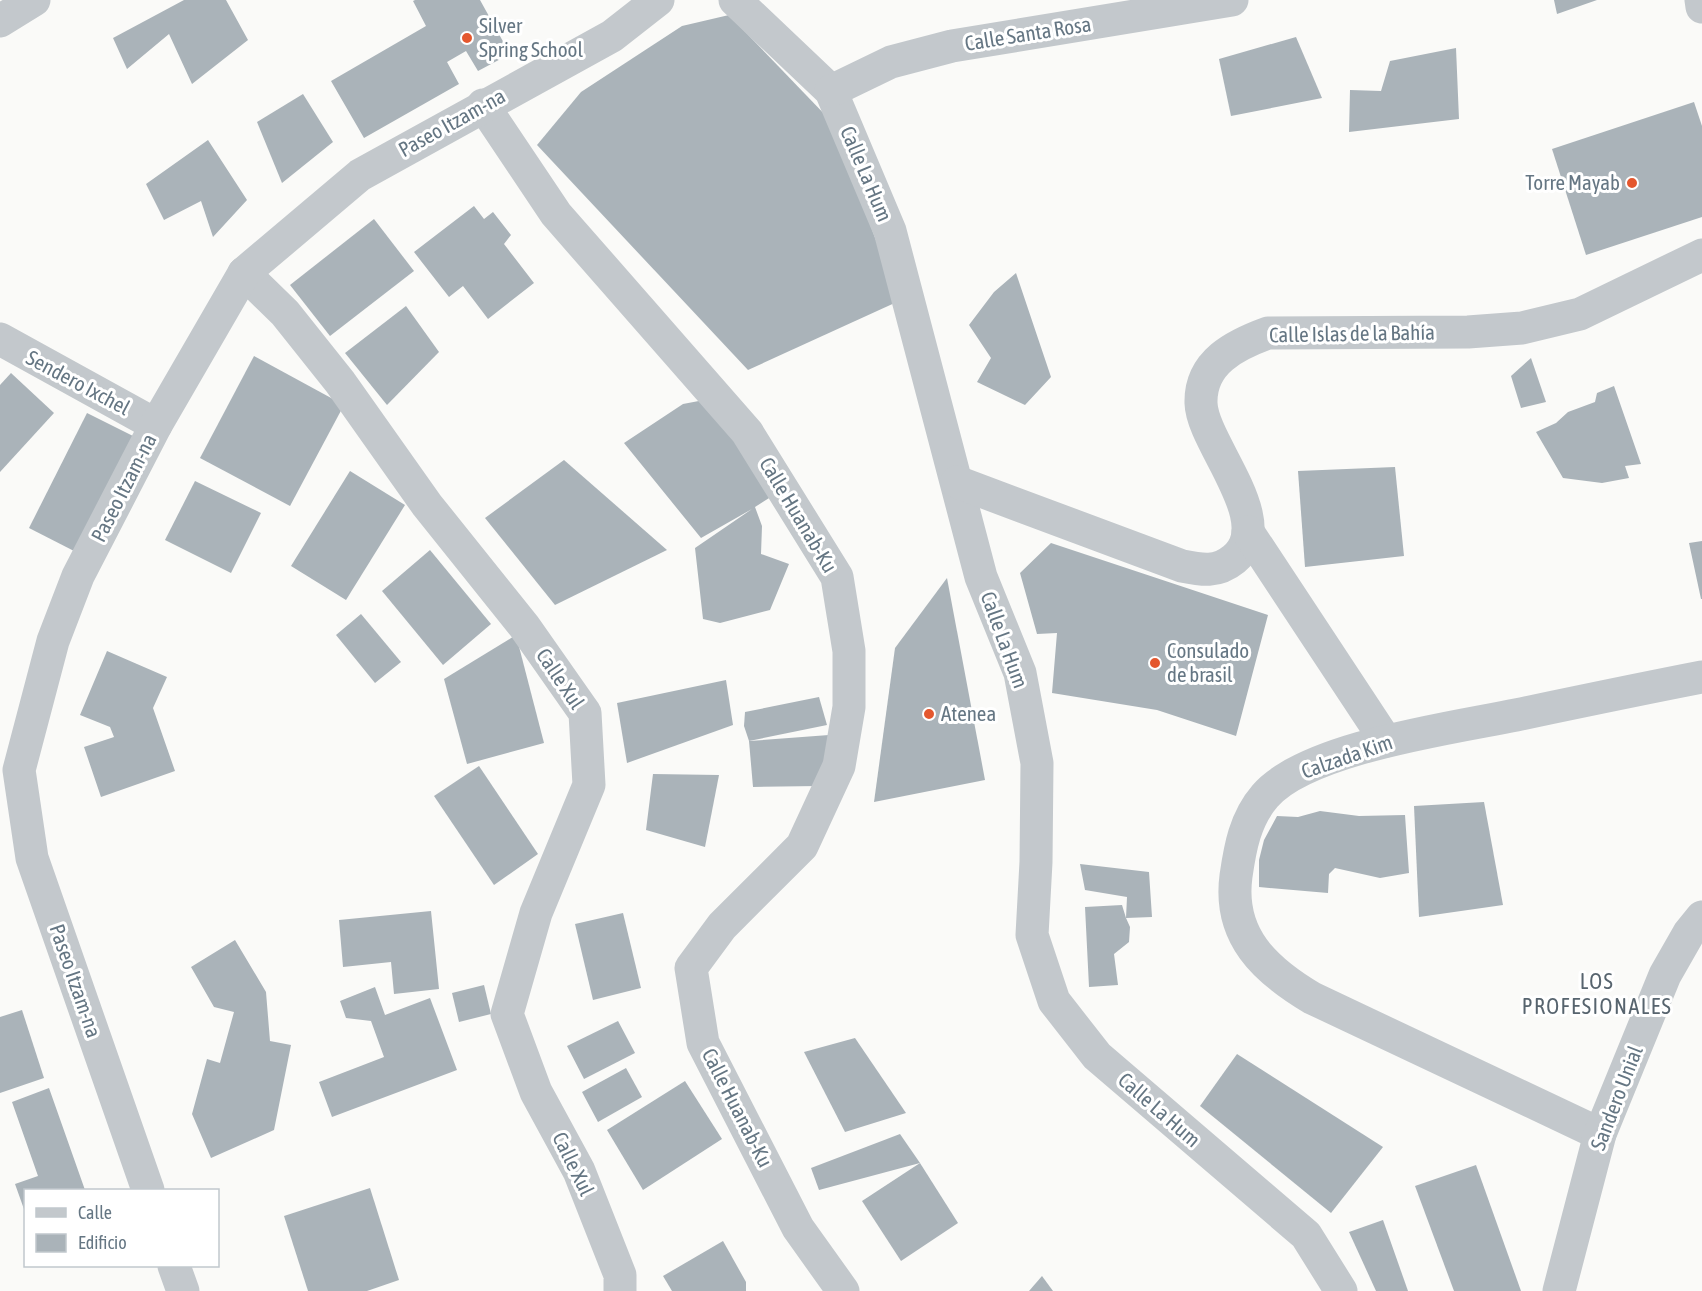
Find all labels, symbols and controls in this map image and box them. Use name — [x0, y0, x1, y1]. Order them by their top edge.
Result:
street label: Calle Santa Rosa — [963, 11, 1093, 55]
place label: Silver Spring School — [479, 13, 583, 61]
marker: Silver Spring School — [460, 31, 474, 45]
street label: Paseo Itzam-na — [394, 83, 509, 161]
street label: Calle La Hum — [836, 123, 898, 225]
place label: Torre Mayab — [1525, 170, 1620, 194]
marker: Torre Mayab — [1625, 176, 1639, 190]
street label: Calle Islas de la Bahía — [1269, 320, 1435, 346]
street label: Sendero Ixchel — [23, 345, 135, 420]
street label: Paseo Itzam-na — [86, 429, 161, 546]
street label: Calle Huanab-Ku — [755, 453, 843, 576]
street label: Calle La Hum — [976, 588, 1033, 691]
place label: Consulado de brasil — [1167, 638, 1249, 686]
street label: Calle Xul — [532, 644, 590, 714]
marker: Consulado de brasil — [1148, 656, 1162, 670]
place label: Atenea — [941, 701, 996, 725]
marker: Atenea — [922, 707, 936, 721]
street label: Calzada Kim — [1298, 729, 1395, 783]
street label: Paseo Itzam-na — [45, 921, 107, 1040]
district label: LOS PROFESIONALES — [1522, 968, 1672, 1019]
street label: Sandero Unial — [1585, 1042, 1647, 1153]
street label: Calle Huanab-Ku — [698, 1044, 778, 1171]
street label: Calle La Hum — [1114, 1067, 1206, 1151]
street label: Calle Xul — [548, 1128, 600, 1200]
legend — [24, 1189, 219, 1267]
text: Calle — [78, 1202, 112, 1223]
text: Edificio — [78, 1232, 127, 1253]

